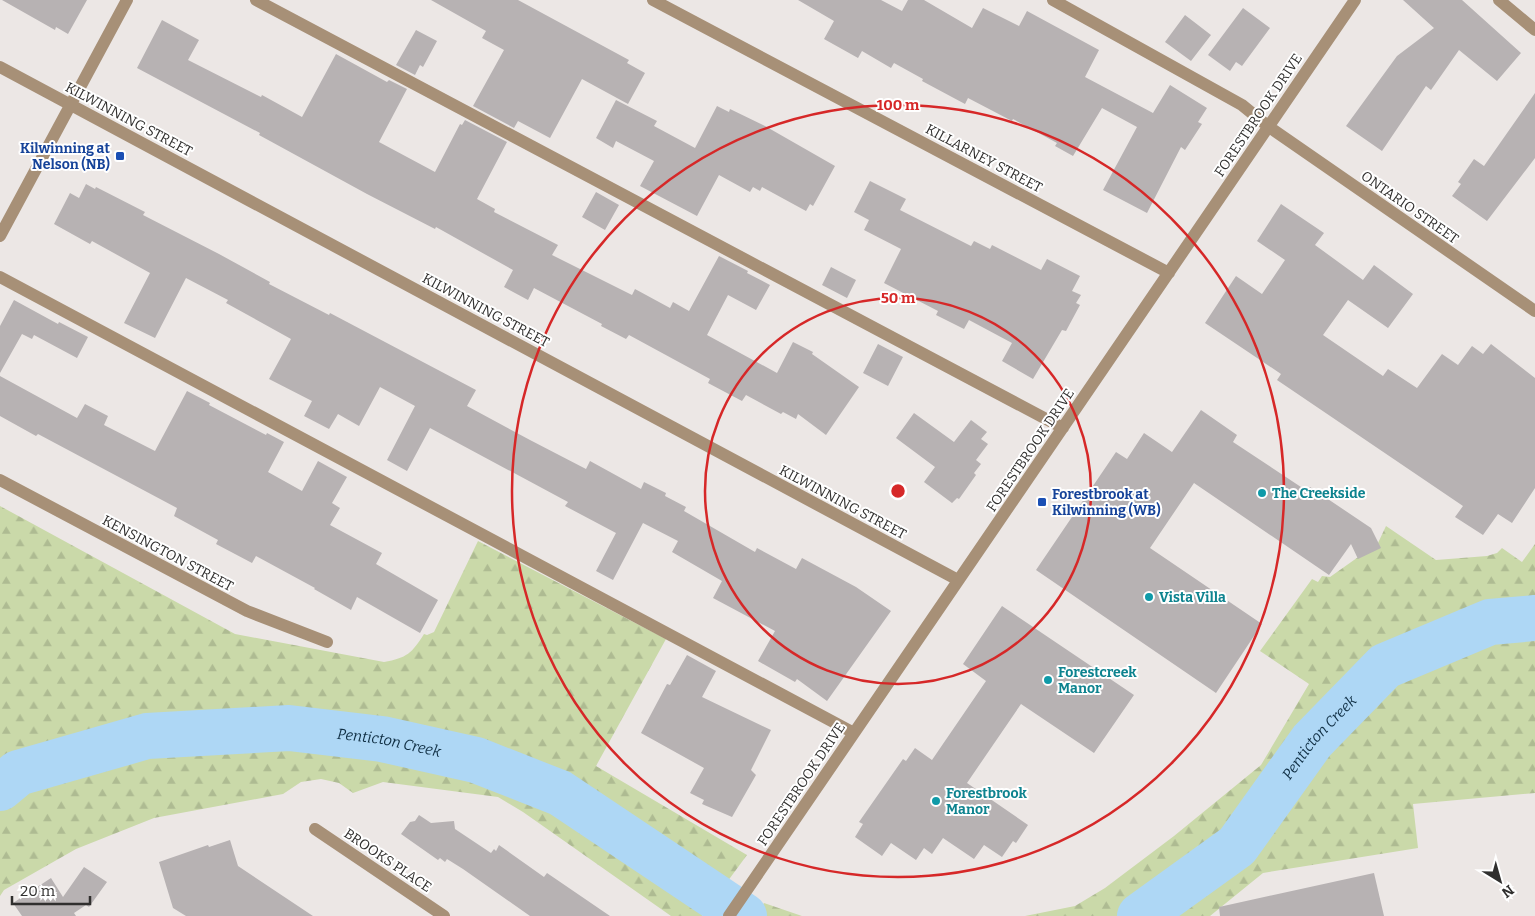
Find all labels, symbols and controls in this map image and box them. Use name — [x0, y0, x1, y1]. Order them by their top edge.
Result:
street label: FORESTBROOK DRIVE — [1211, 50, 1306, 180]
street label: KILWINNING STREET — [62, 79, 195, 160]
text: 100 m — [877, 96, 920, 114]
street label: KILLARNEY STREET — [923, 120, 1045, 196]
place label: Kilwinning at Nelson (NB) — [20, 140, 110, 173]
marker: Kilwinning at Nelson (NB) — [114, 150, 126, 162]
street label: ONTARIO STREET — [1358, 167, 1462, 247]
street label: KILWINNING STREET — [419, 270, 552, 351]
text: 50 m — [881, 289, 916, 307]
street label: FORESTBROOK DRIVE — [983, 385, 1078, 515]
street label: KILWINNING STREET — [776, 462, 909, 543]
centre of rings — [889, 482, 907, 500]
place label: The Creekside — [1272, 485, 1366, 502]
place label: Forestbrook at Kilwinning (WB) — [1052, 486, 1161, 519]
marker: The Creekside — [1256, 487, 1268, 499]
marker: Forestbrook at Kilwinning (WB) — [1036, 496, 1048, 508]
street label: KENSINGTON STREET — [99, 512, 236, 595]
place label: Vista Villa — [1159, 589, 1226, 606]
marker: Vista Villa — [1143, 591, 1155, 603]
place label: Forestcreek Manor — [1058, 664, 1137, 697]
marker: Forestcreek Manor — [1042, 674, 1054, 686]
water label: Penticton Creek — [1278, 691, 1361, 783]
street label: FORESTBROOK DRIVE — [754, 719, 849, 849]
water label: Penticton Creek — [336, 725, 444, 761]
place label: Forestbrook Manor — [946, 785, 1028, 818]
marker: Forestbrook Manor — [930, 795, 942, 807]
street label: BROOKS PLACE — [341, 825, 435, 896]
north arrow — [1475, 856, 1525, 906]
scale bar — [12, 874, 90, 906]
text: N — [1498, 881, 1517, 901]
text: 20 m — [20, 882, 56, 900]

